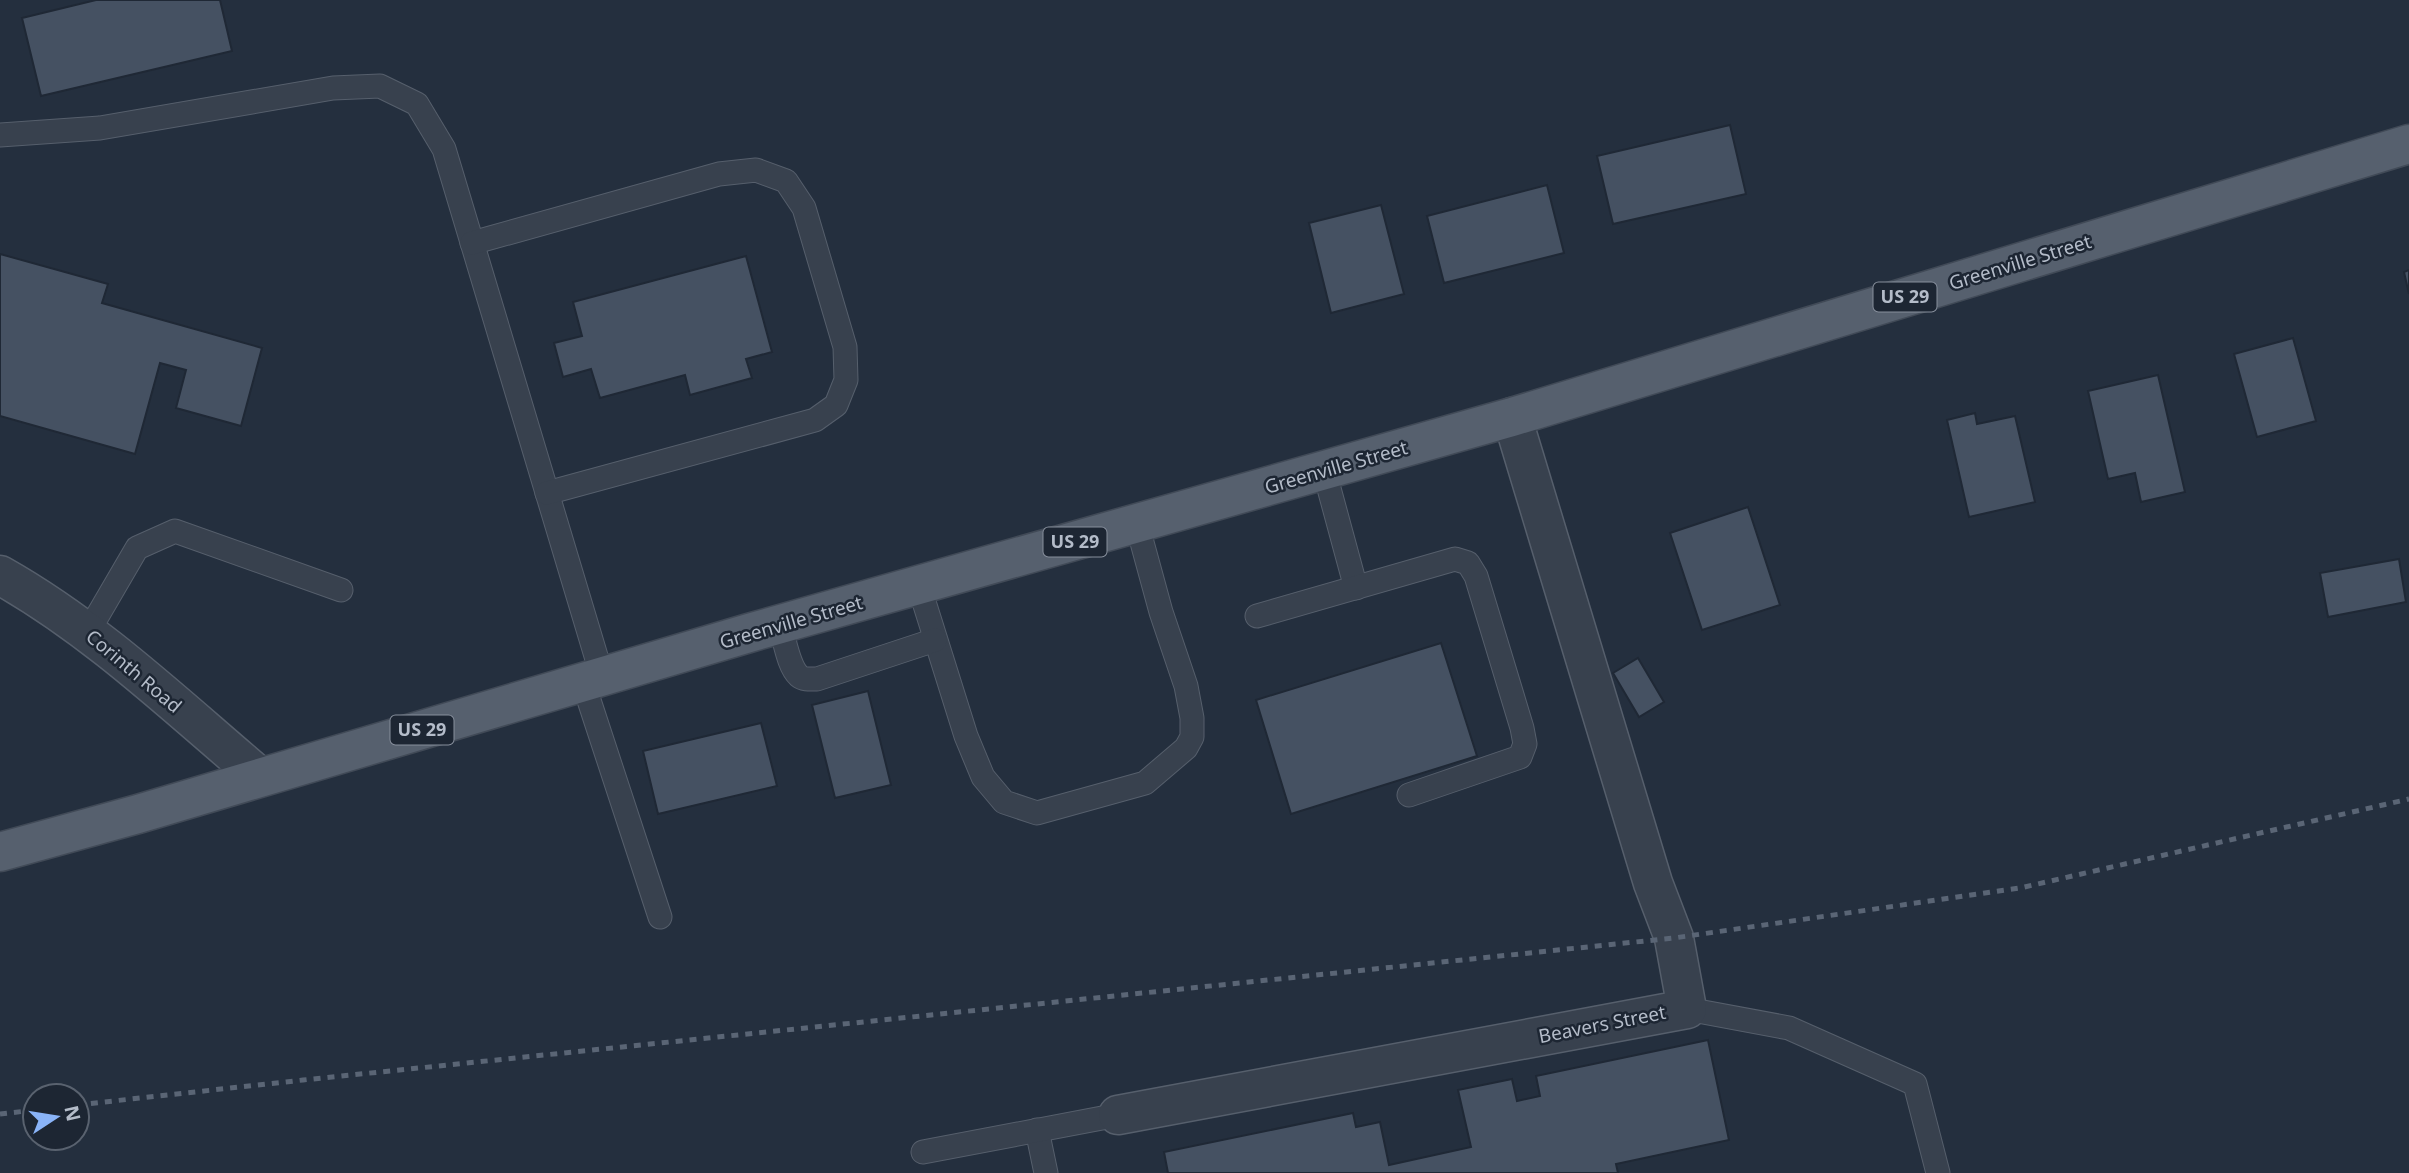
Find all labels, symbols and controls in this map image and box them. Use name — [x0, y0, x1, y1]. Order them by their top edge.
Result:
street label: Greenville Street — [1946, 228, 2094, 296]
road number: US 29 — [1874, 282, 1937, 312]
street label: Greenville Street — [1262, 434, 1411, 500]
road number: US 29 — [1044, 528, 1106, 556]
street label: Greenville Street — [717, 589, 866, 655]
street label: Corinth Road — [81, 623, 187, 719]
road number: US 29 — [390, 716, 453, 744]
street label: Beavers Street — [1536, 999, 1668, 1049]
north arrow — [21, 1082, 91, 1152]
text: N — [58, 1103, 87, 1124]

